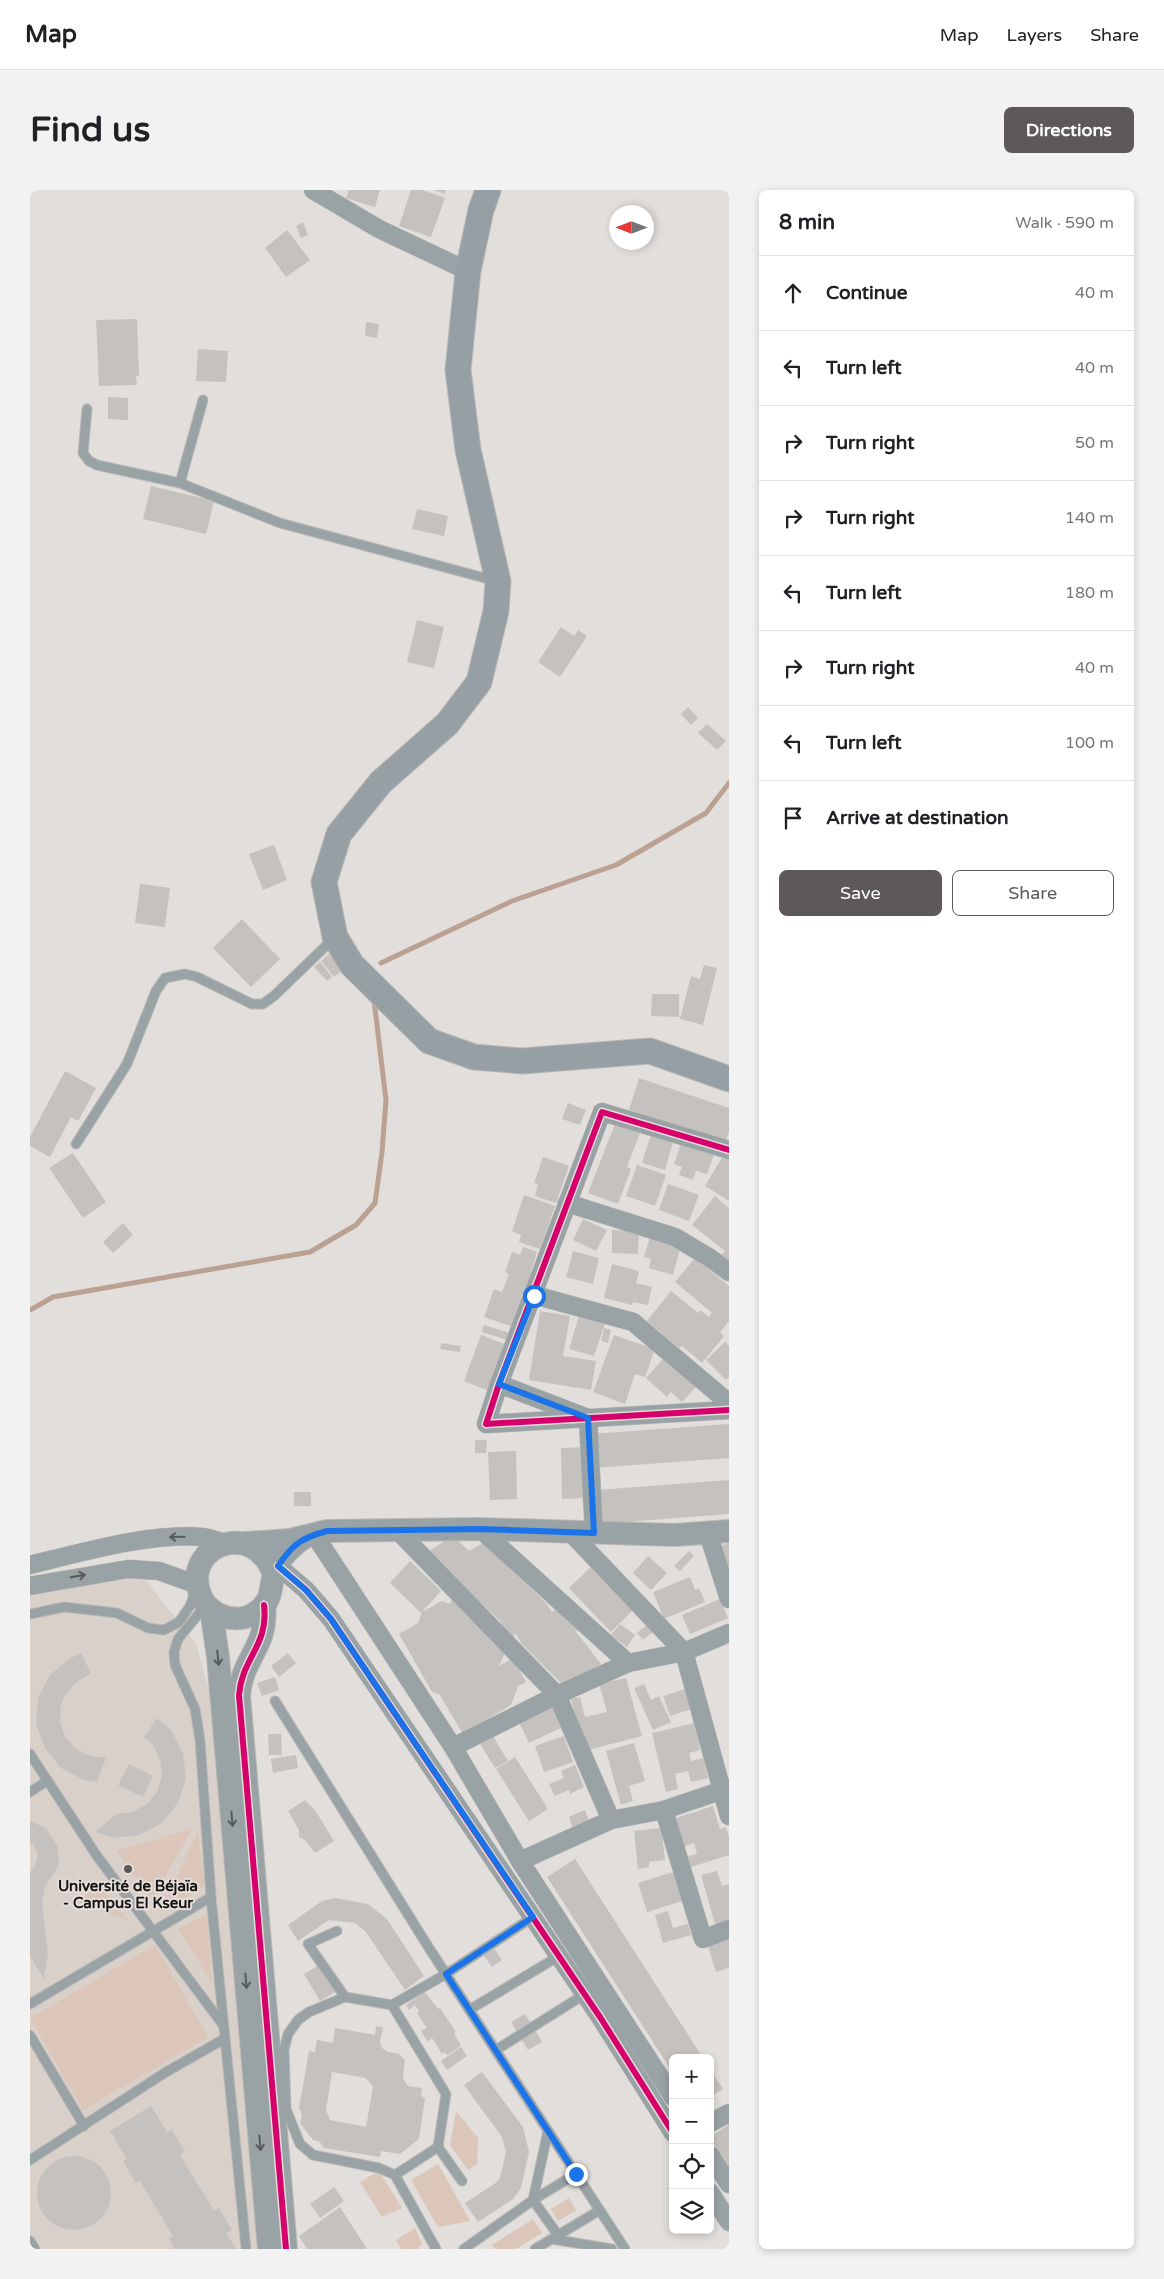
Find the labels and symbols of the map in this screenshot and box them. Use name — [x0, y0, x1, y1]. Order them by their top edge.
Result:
north arrow — [609, 205, 654, 250]
route start — [523, 1285, 546, 1308]
one-way arrow — [169, 1532, 186, 1542]
one-way arrow — [69, 1571, 85, 1581]
one-way arrow — [213, 1649, 222, 1665]
one-way arrow — [227, 1811, 237, 1827]
marker: Université de Béjaïa - Campus El Kseur — [122, 1863, 134, 1875]
place label: Université de Béjaïa - Campus El Kseur — [58, 1877, 198, 1913]
one-way arrow — [241, 1973, 251, 1989]
one-way arrow — [255, 2135, 265, 2151]
route end — [565, 2163, 588, 2186]

